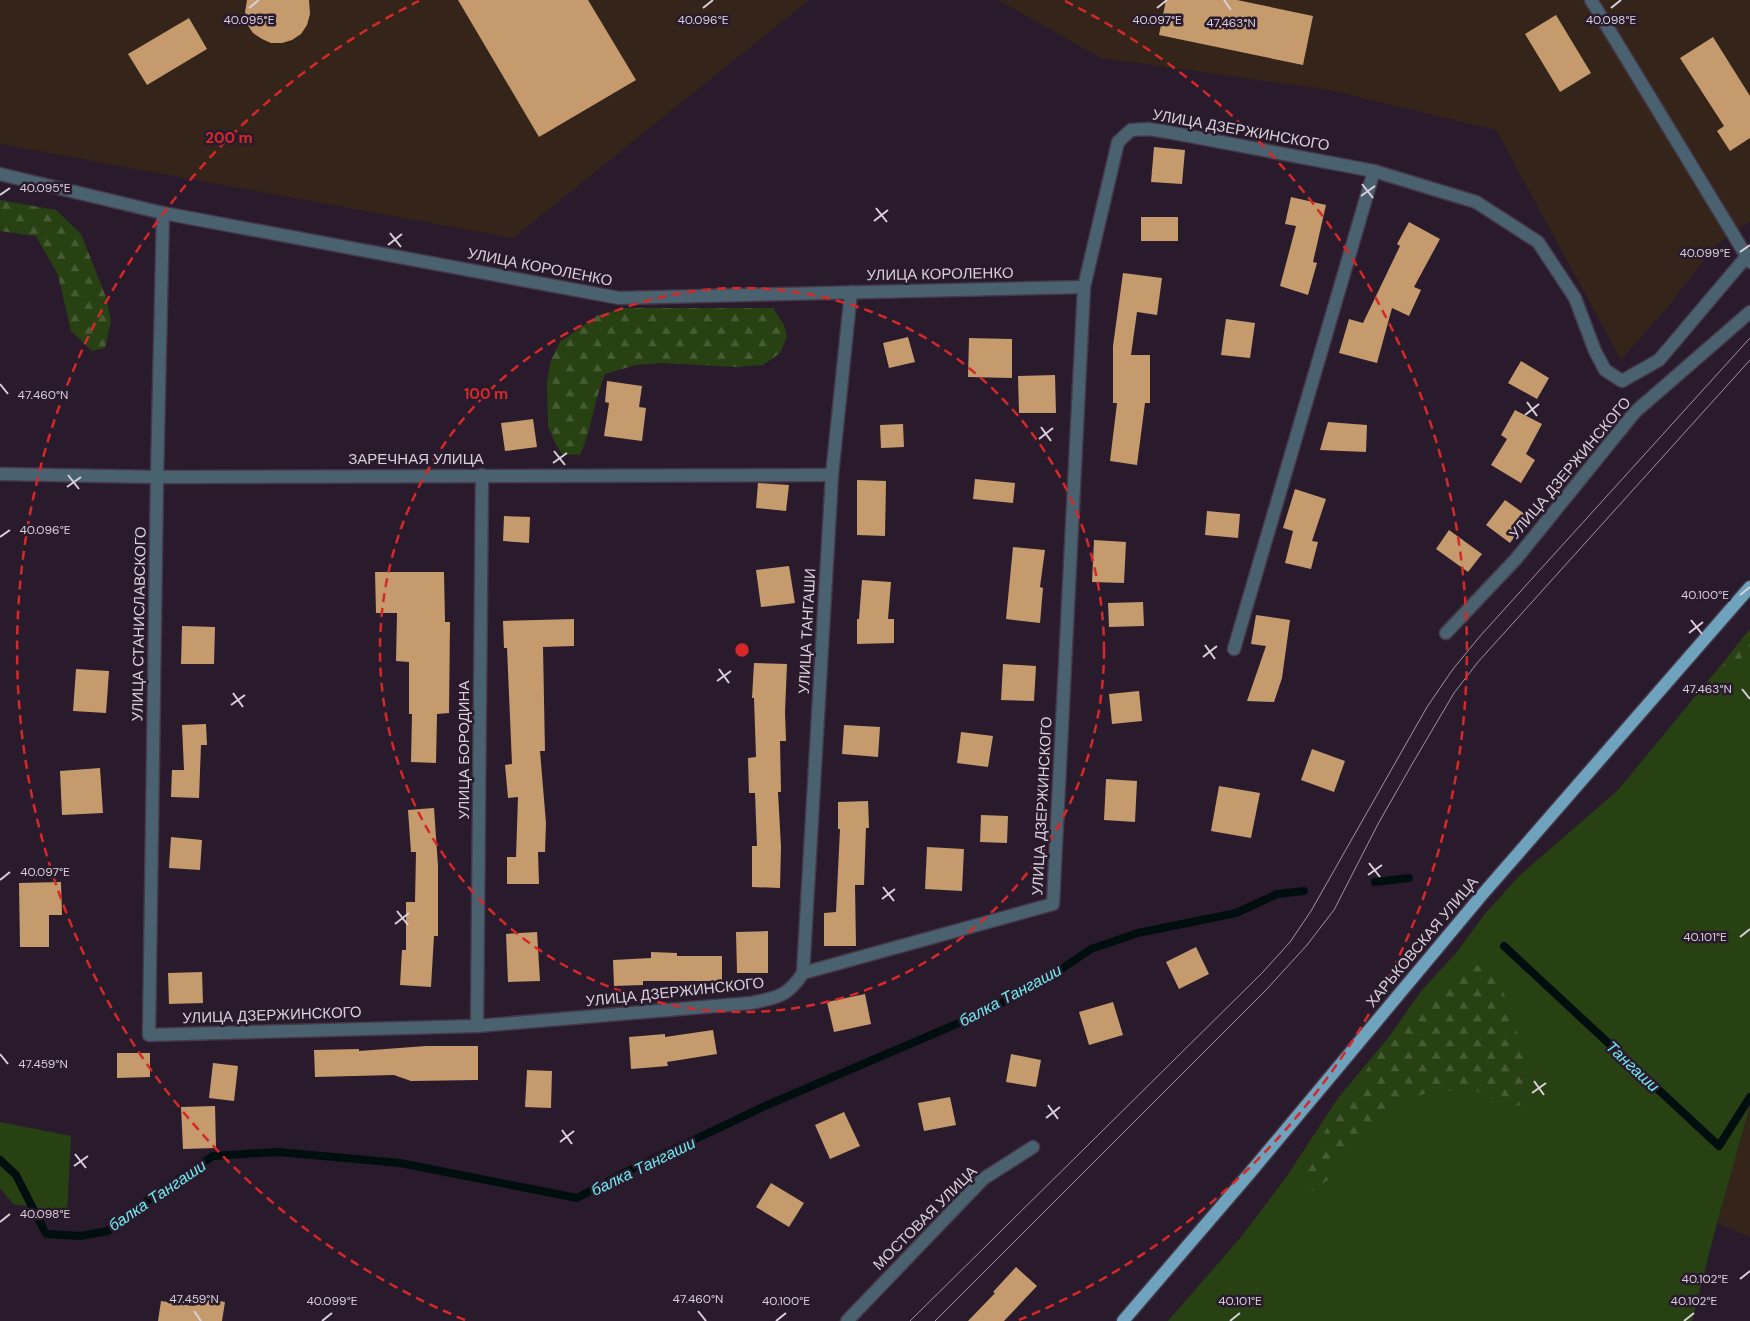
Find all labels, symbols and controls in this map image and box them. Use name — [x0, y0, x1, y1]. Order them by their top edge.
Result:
text: 40.095°E — [224, 12, 275, 28]
text: 40.096°E — [677, 12, 729, 28]
text: 40.097°E — [1132, 12, 1182, 28]
text: 40.098°E — [1586, 12, 1637, 28]
text: 47.463°N — [1206, 15, 1256, 31]
street label: УЛИЦА ДЗЕРЖИНСКОГО — [1151, 105, 1331, 155]
text: 200 m — [205, 128, 253, 148]
text: 40.095°E — [20, 180, 71, 196]
street label: УЛИЦА КОРОЛЕНКО — [466, 243, 614, 291]
text: 40.099°E — [1679, 245, 1731, 261]
street label: УЛИЦА КОРОЛЕНКО — [866, 263, 1014, 285]
text: 100 m — [464, 384, 508, 404]
text: 47.460°N — [18, 387, 68, 403]
street label: УЛИЦА ДЗЕРЖИНСКОГО — [1505, 393, 1635, 543]
street label: ЗАРЕЧНАЯ УЛИЦА — [348, 449, 484, 469]
text: 40.096°E — [19, 522, 71, 538]
street label: УЛИЦА СТАНИСЛАВСКОГО — [127, 526, 151, 722]
street label: УЛИЦА ТАНГАШИ — [794, 568, 820, 694]
text: 40.100°E — [1681, 587, 1729, 603]
centre of rings — [733, 641, 751, 659]
street label: УЛИЦА БОРОДИНА — [454, 681, 474, 819]
text: 47.463°N — [1682, 681, 1732, 697]
street label: УЛИЦА ДЗЕРЖИНСКОГО — [1027, 716, 1057, 896]
text: 40.097°E — [20, 864, 70, 880]
street label: ХАРЬКОВСКАЯ УЛИЦА — [1361, 872, 1483, 1012]
text: 40.101°E — [1683, 929, 1727, 945]
water label: балка Тангаши — [955, 959, 1065, 1031]
street label: УЛИЦА ДЗЕРЖИНСКОГО — [585, 973, 765, 1011]
street label: УЛИЦА ДЗЕРЖИНСКОГО — [182, 1002, 362, 1028]
water label: Тангаши — [1601, 1036, 1664, 1097]
text: 47.459°N — [18, 1056, 68, 1072]
water label: балка Тангаши — [588, 1132, 699, 1201]
water label: балка Тангаши — [104, 1155, 210, 1236]
street label: МОСТОВАЯ УЛИЦА — [869, 1162, 981, 1274]
text: 40.098°E — [20, 1206, 71, 1222]
text: 40.102°E — [1682, 1271, 1729, 1287]
text: 47.459°N — [169, 1291, 219, 1307]
text: 47.460°N — [673, 1291, 723, 1307]
text: 40.099°E — [306, 1293, 358, 1309]
text: 40.100°E — [762, 1293, 810, 1309]
text: 40.101°E — [1218, 1293, 1262, 1309]
text: 40.102°E — [1671, 1293, 1718, 1309]

